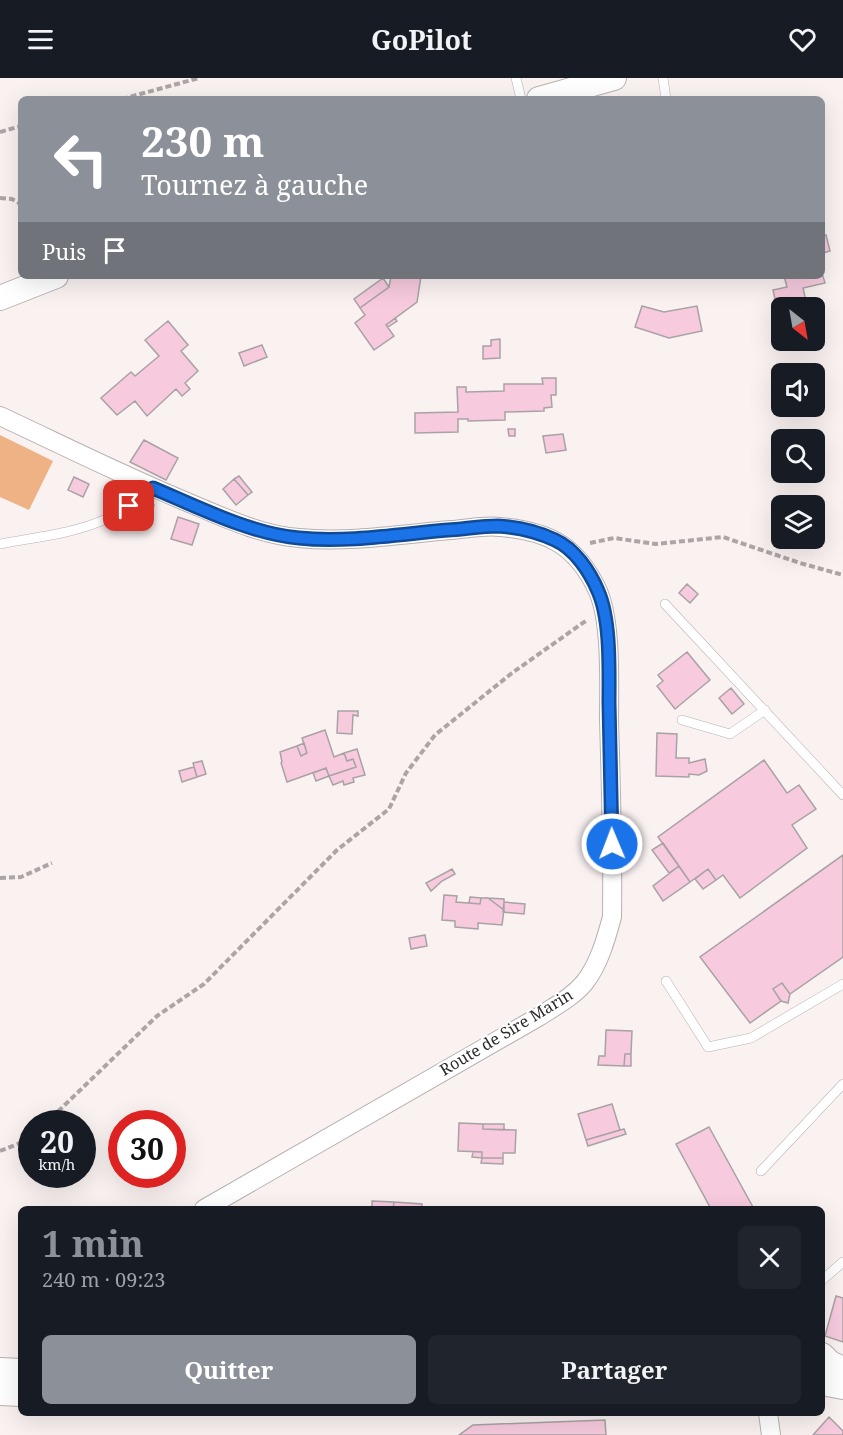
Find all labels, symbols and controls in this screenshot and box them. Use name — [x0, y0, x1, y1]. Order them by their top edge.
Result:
text: GoPilot — [371, 21, 472, 58]
icon: menu — [24, 23, 57, 56]
icon: heart — [786, 23, 819, 56]
text: 230 m — [141, 112, 265, 169]
icon: left — [42, 120, 120, 198]
text: Tournez à gauche — [141, 166, 368, 203]
icon: arrive — [98, 234, 131, 267]
text: Puis — [42, 236, 86, 266]
north arrow — [771, 297, 825, 351]
map controls — [771, 297, 825, 549]
button: sound — [771, 363, 825, 417]
button: search — [771, 429, 825, 483]
pin — [103, 480, 154, 531]
icon: arrive — [112, 489, 145, 522]
button: layers — [771, 495, 825, 549]
position arrow — [580, 812, 644, 876]
street label: Route de Sire Marin — [435, 983, 577, 1081]
speed limit sign: 30 — [108, 1110, 186, 1188]
text: 20 — [40, 1121, 74, 1162]
text: km/h — [39, 1154, 75, 1174]
text: 1 min — [42, 1219, 144, 1268]
button: close — [738, 1226, 801, 1289]
text: 240 m · 09:23 — [42, 1266, 165, 1293]
button: Quitter — [42, 1335, 416, 1404]
button: Partager — [428, 1335, 801, 1404]

